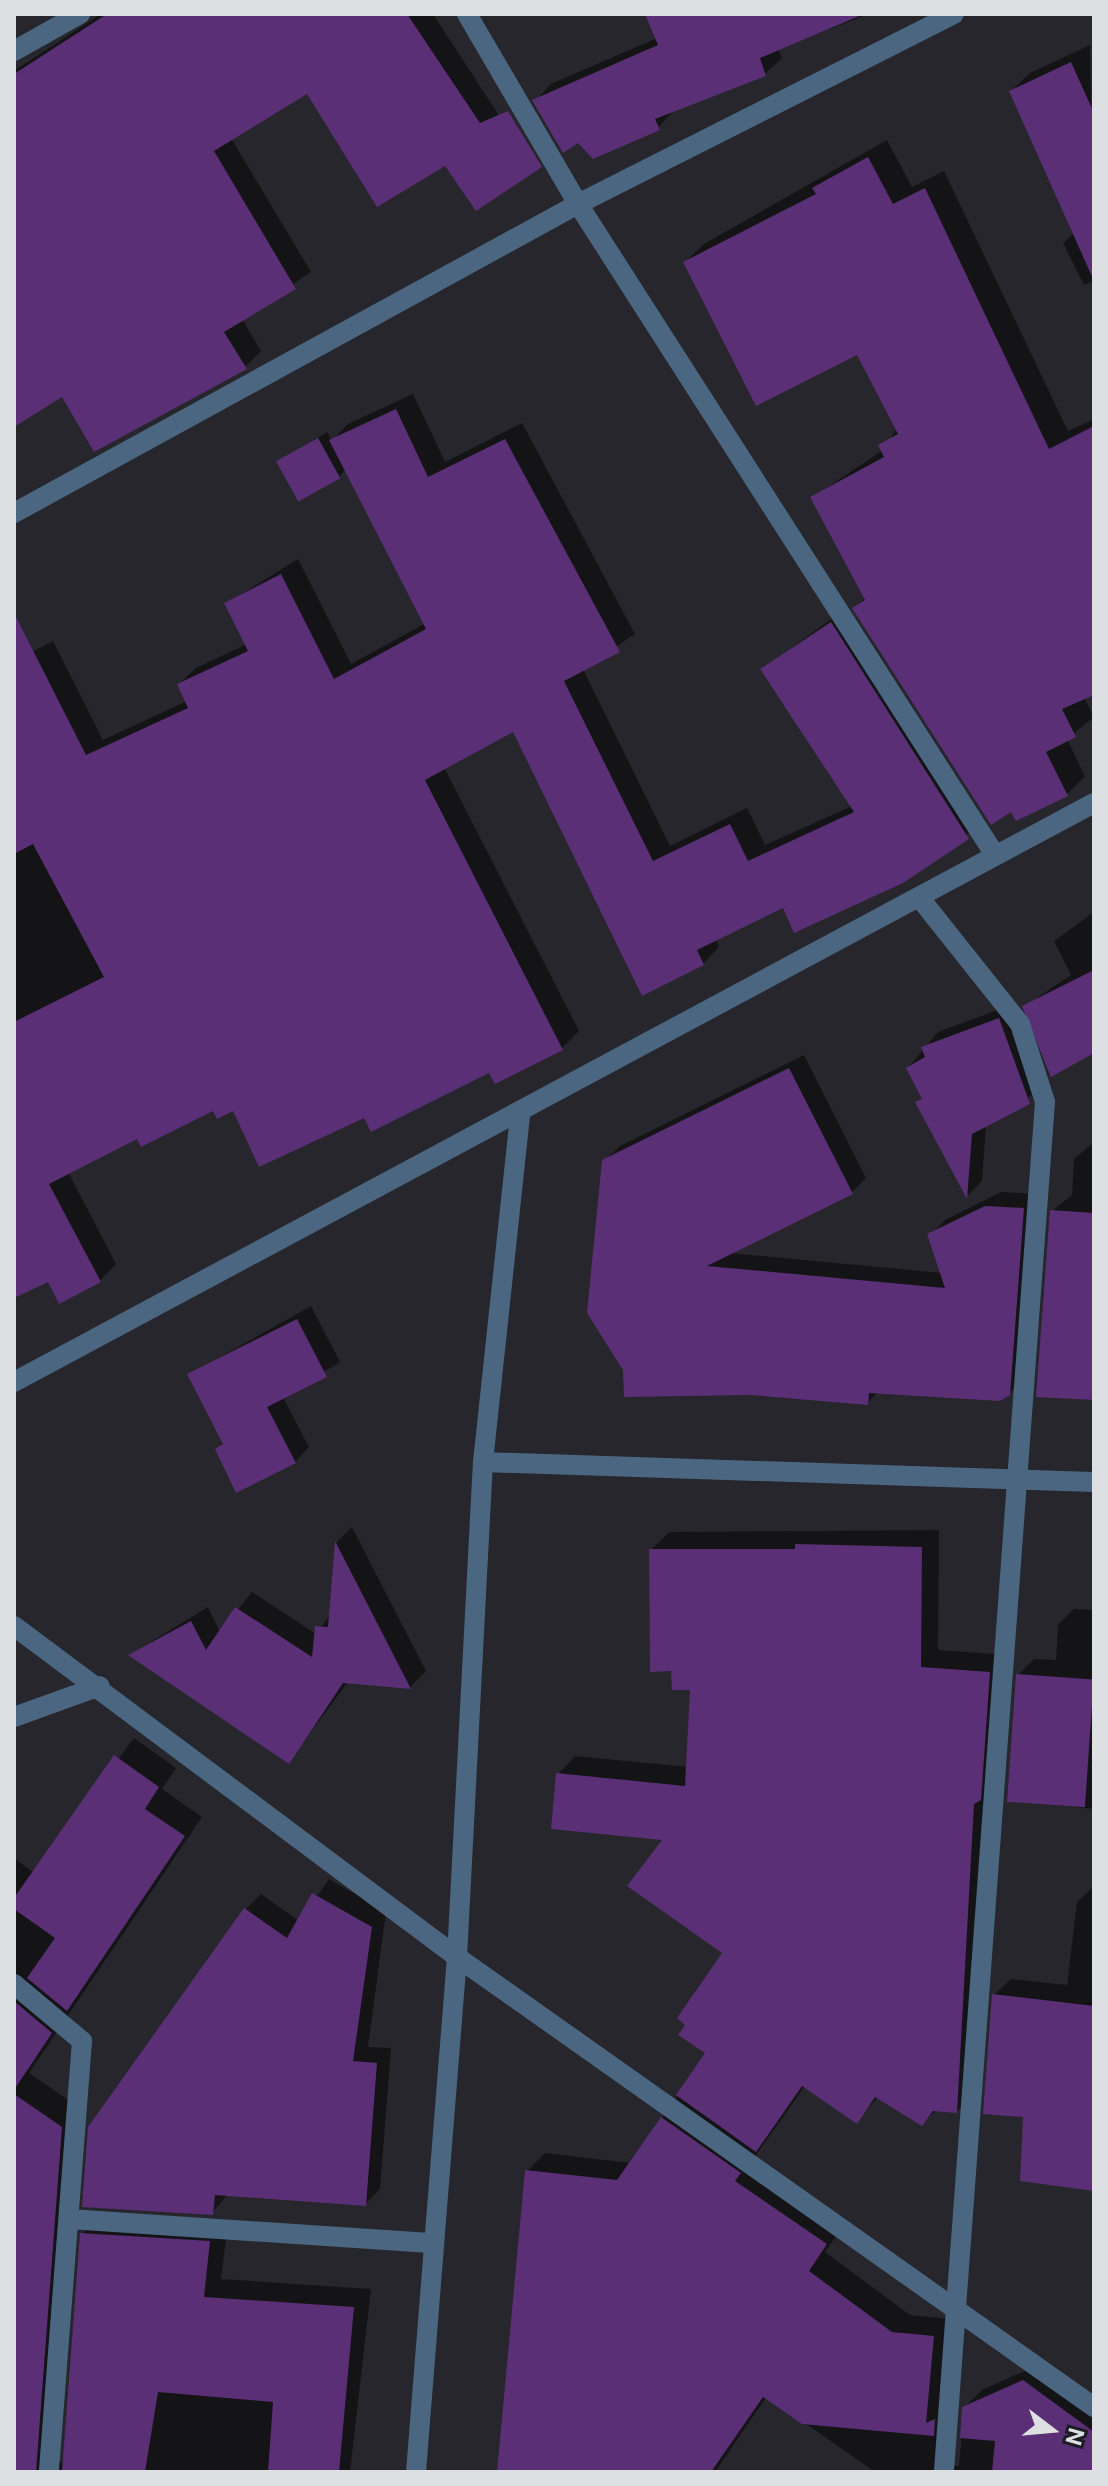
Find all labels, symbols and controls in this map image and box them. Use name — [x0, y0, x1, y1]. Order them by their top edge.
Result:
north arrow — [1012, 2390, 1092, 2470]
text: N — [1060, 2425, 1090, 2448]

